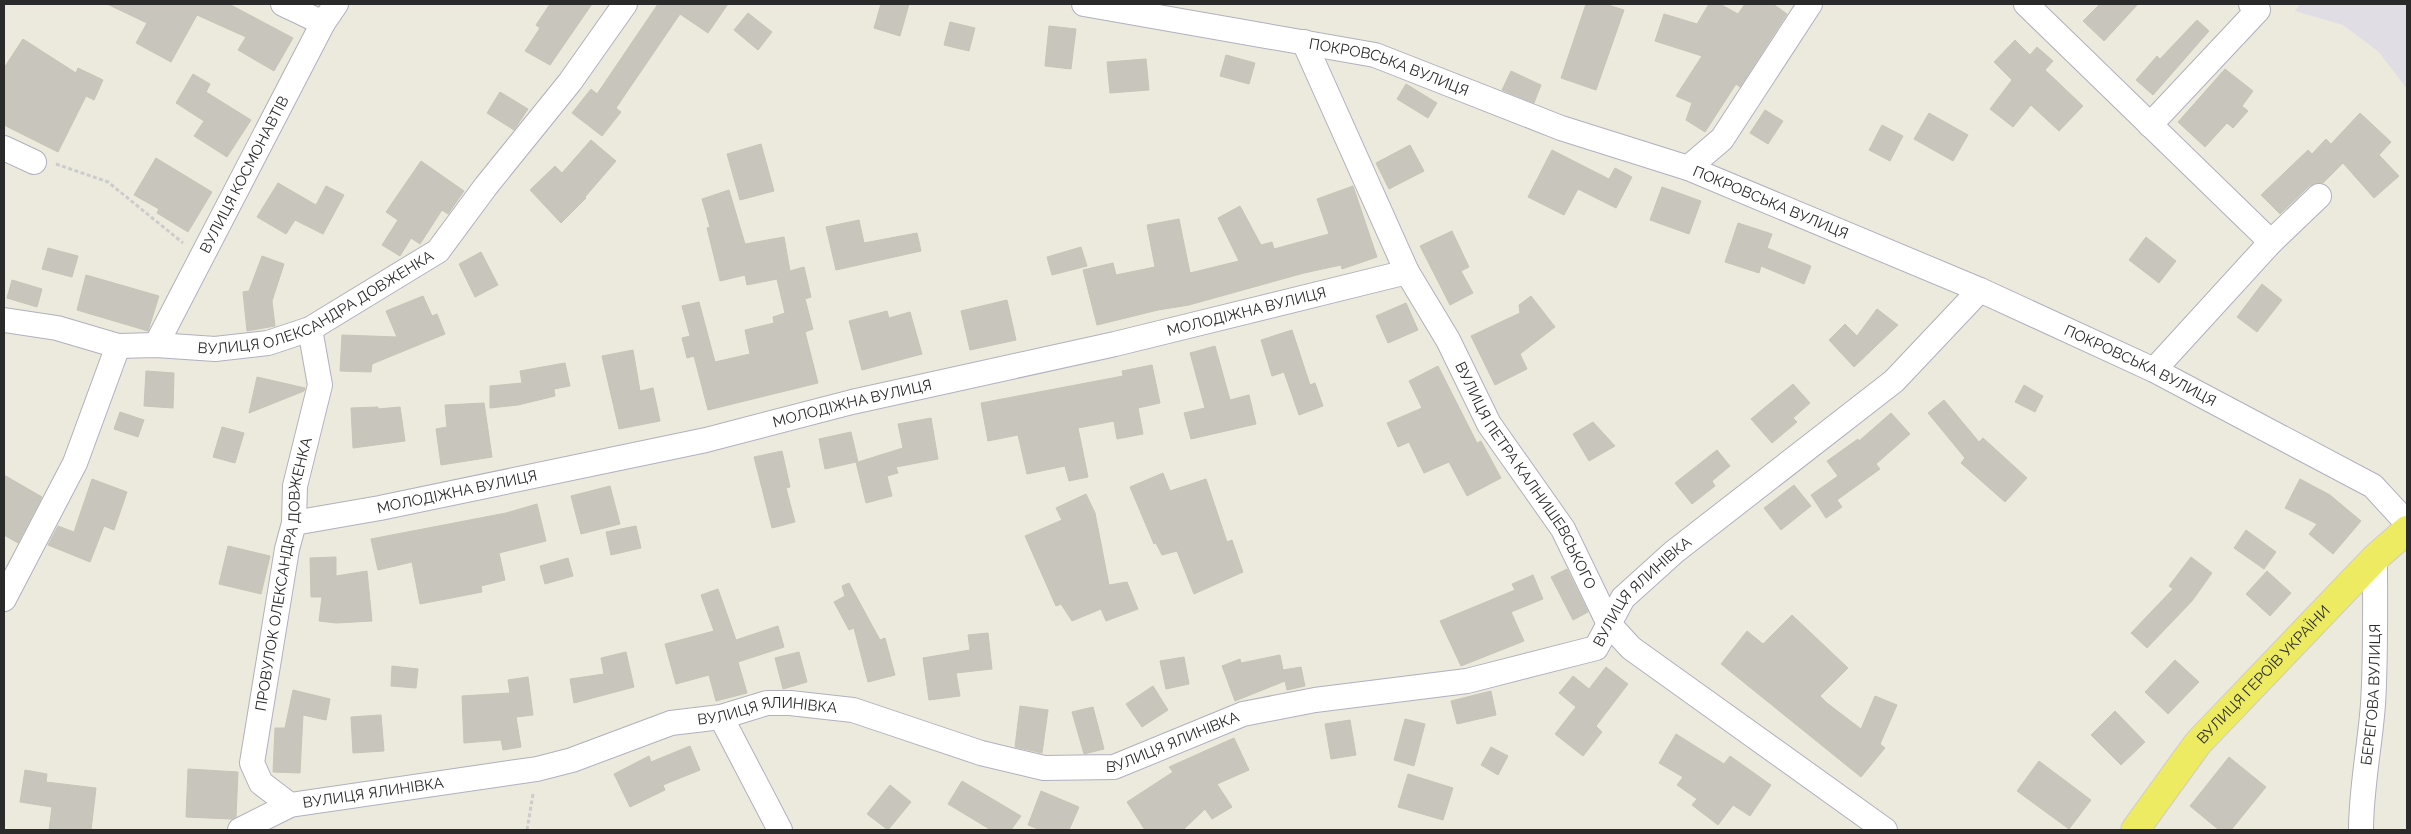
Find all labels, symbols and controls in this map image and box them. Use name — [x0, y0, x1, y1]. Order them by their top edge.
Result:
street label: ПОКРОВСЬКА ВУЛИЦЯ — [1308, 35, 1471, 100]
street label: ВУЛИЦЯ КОСМОНАВТІВ — [196, 93, 293, 256]
street label: ПОКРОВСЬКА ВУЛИЦЯ — [1690, 162, 1851, 243]
street label: ВУЛИЦЯ ОЛЕКСАНДРА ДОВЖЕНКА — [197, 247, 437, 358]
street label: МОЛОДІЖНА ВУЛИЦЯ — [1165, 283, 1328, 340]
street label: ПОКРОВСЬКА ВУЛИЦЯ — [2061, 321, 2219, 410]
street label: ВУЛИЦЯ ПЕТРА КАЛНИШЕВСЬКОГО — [1451, 359, 1600, 592]
street label: МОЛОДІЖНА ВУЛИЦЯ — [771, 376, 933, 431]
street label: ПРОВУЛОК ОЛЕКСАНДРА ДОВЖЕНКА — [252, 435, 316, 712]
street label: МОЛОДІЖНА ВУЛИЦЯ — [375, 466, 539, 517]
street label: ВУЛИЦЯ ЯЛИНІВКА — [1589, 533, 1695, 650]
street label: ВУЛИЦЯ ГЕРОЇВ УКРАЇНИ — [2193, 602, 2334, 748]
street label: БЕРЕГОВА ВУЛИЦЯ — [2357, 624, 2384, 766]
street label: ВУЛИЦЯ ЯЛИНІВКА — [696, 693, 838, 729]
street label: ВУЛИЦЯ ЯЛИНІВКА — [1106, 708, 1242, 776]
street label: ВУЛИЦЯ ЯЛИНІВКА — [302, 774, 445, 812]

